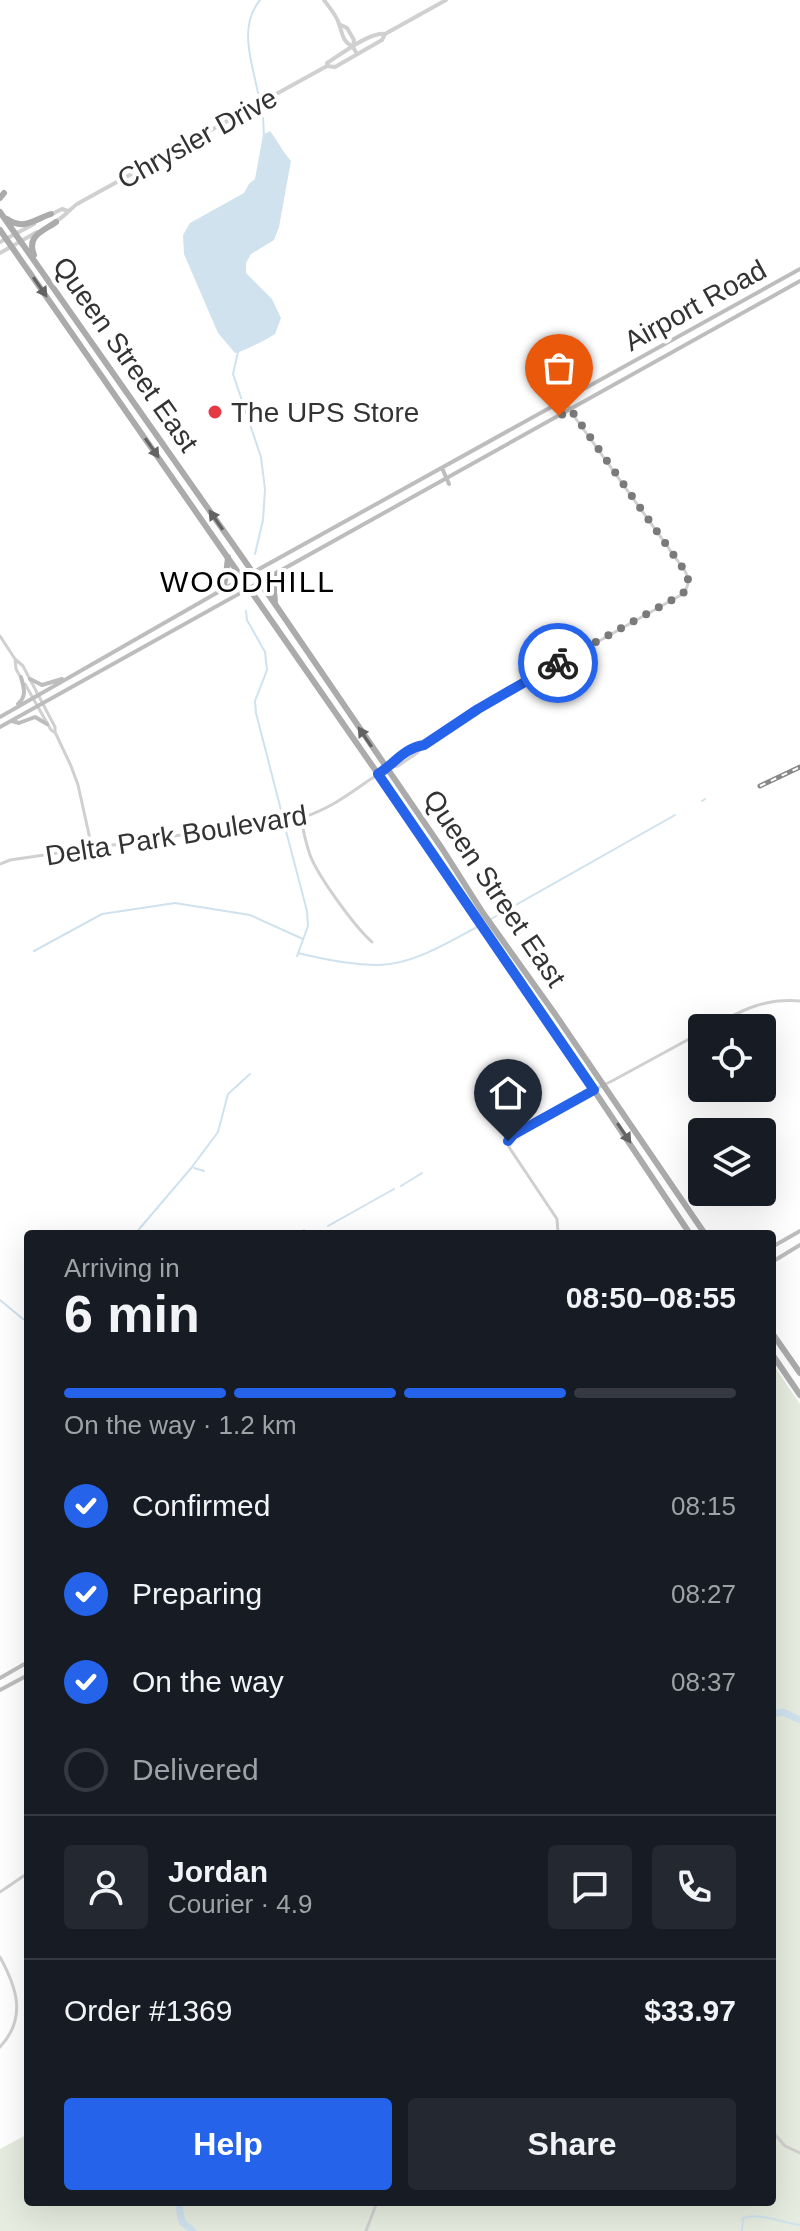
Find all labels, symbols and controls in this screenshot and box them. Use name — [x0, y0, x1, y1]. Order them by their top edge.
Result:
street label: Chrysler Drive — [112, 82, 282, 195]
street label: Queen Street East — [47, 251, 204, 458]
street label: Airport Road — [619, 254, 771, 357]
one-way arrow — [32, 277, 47, 298]
pin — [525, 334, 593, 416]
icon: bag — [537, 346, 581, 390]
place label: The UPS Store — [231, 397, 419, 428]
marker: The UPS Store — [206, 403, 224, 421]
one-way arrow — [144, 437, 159, 458]
one-way arrow — [209, 509, 224, 530]
district label: WOODHILL — [160, 565, 336, 598]
courier — [518, 623, 598, 703]
icon: bike — [536, 641, 580, 685]
one-way arrow — [358, 726, 373, 747]
street label: Queen Street East — [417, 784, 572, 993]
street label: Delta Park Boulevard — [43, 799, 309, 871]
map controls — [688, 1014, 776, 1206]
button: locate — [688, 1014, 776, 1102]
pin — [474, 1059, 542, 1141]
icon: home — [486, 1071, 530, 1115]
button: layers — [688, 1118, 776, 1206]
one-way arrow — [616, 1123, 631, 1144]
text: Arriving in — [64, 1253, 180, 1283]
text: 08:50–08:55 — [566, 1281, 736, 1314]
text: 6 min — [64, 1285, 200, 1343]
text: On the way · 1.2 km — [64, 1410, 297, 1440]
icon: check — [64, 1484, 108, 1528]
text: Confirmed — [132, 1489, 270, 1522]
text: 08:15 — [671, 1491, 736, 1521]
icon: check — [64, 1572, 108, 1616]
text: Preparing — [132, 1577, 262, 1610]
text: 08:27 — [671, 1579, 736, 1609]
icon: check — [64, 1660, 108, 1704]
text: On the way — [132, 1665, 284, 1698]
text: 08:37 — [671, 1667, 736, 1697]
text: Delivered — [132, 1753, 259, 1786]
button: person — [64, 1845, 148, 1929]
button: chat — [548, 1845, 632, 1929]
button: phone — [652, 1845, 736, 1929]
text: Jordan — [168, 1855, 268, 1888]
text: Courier · 4.9 — [168, 1889, 313, 1919]
text: Order #1369 — [64, 1994, 232, 2027]
text: $33.97 — [644, 1994, 736, 2027]
button: Help — [64, 2098, 392, 2190]
button: Share — [408, 2098, 736, 2190]

